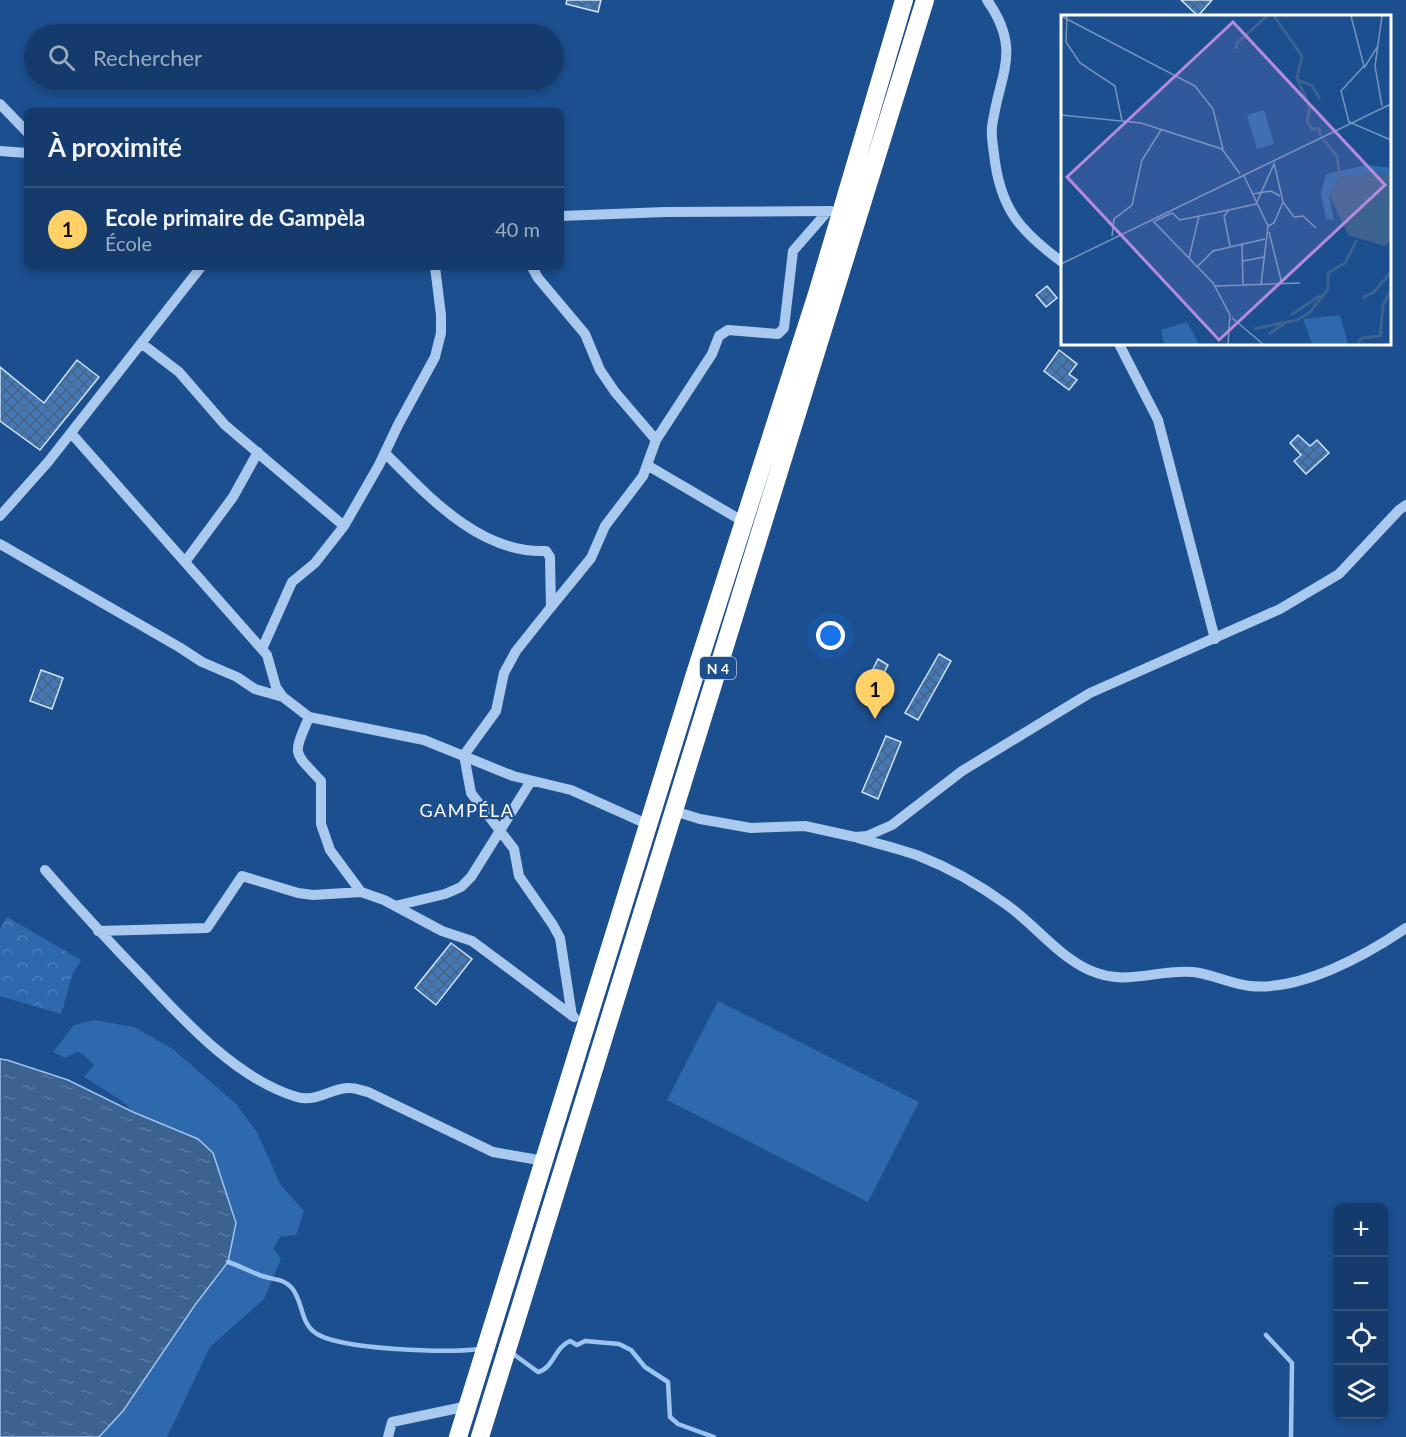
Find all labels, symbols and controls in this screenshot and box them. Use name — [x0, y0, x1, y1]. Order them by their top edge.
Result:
inset map — [1061, 15, 1391, 345]
search box — [24, 24, 564, 90]
icon: search — [45, 41, 78, 74]
text: Rechercher — [93, 44, 202, 71]
text: À proximité — [48, 131, 182, 163]
text: Ecole primaire de Gampèla — [105, 204, 365, 231]
text: 1 — [62, 217, 73, 241]
text: 40 m — [495, 217, 540, 241]
text: École — [105, 231, 152, 255]
your location — [816, 621, 845, 650]
road number: N 4 — [700, 657, 736, 679]
pin: 1 — [856, 670, 894, 719]
district label: GAMPÉLA — [419, 799, 515, 821]
map controls — [1334, 1203, 1388, 1419]
button: + — [1334, 1203, 1388, 1257]
button: − — [1334, 1257, 1388, 1311]
button: locate — [1334, 1311, 1388, 1365]
button: layers — [1334, 1365, 1388, 1419]

